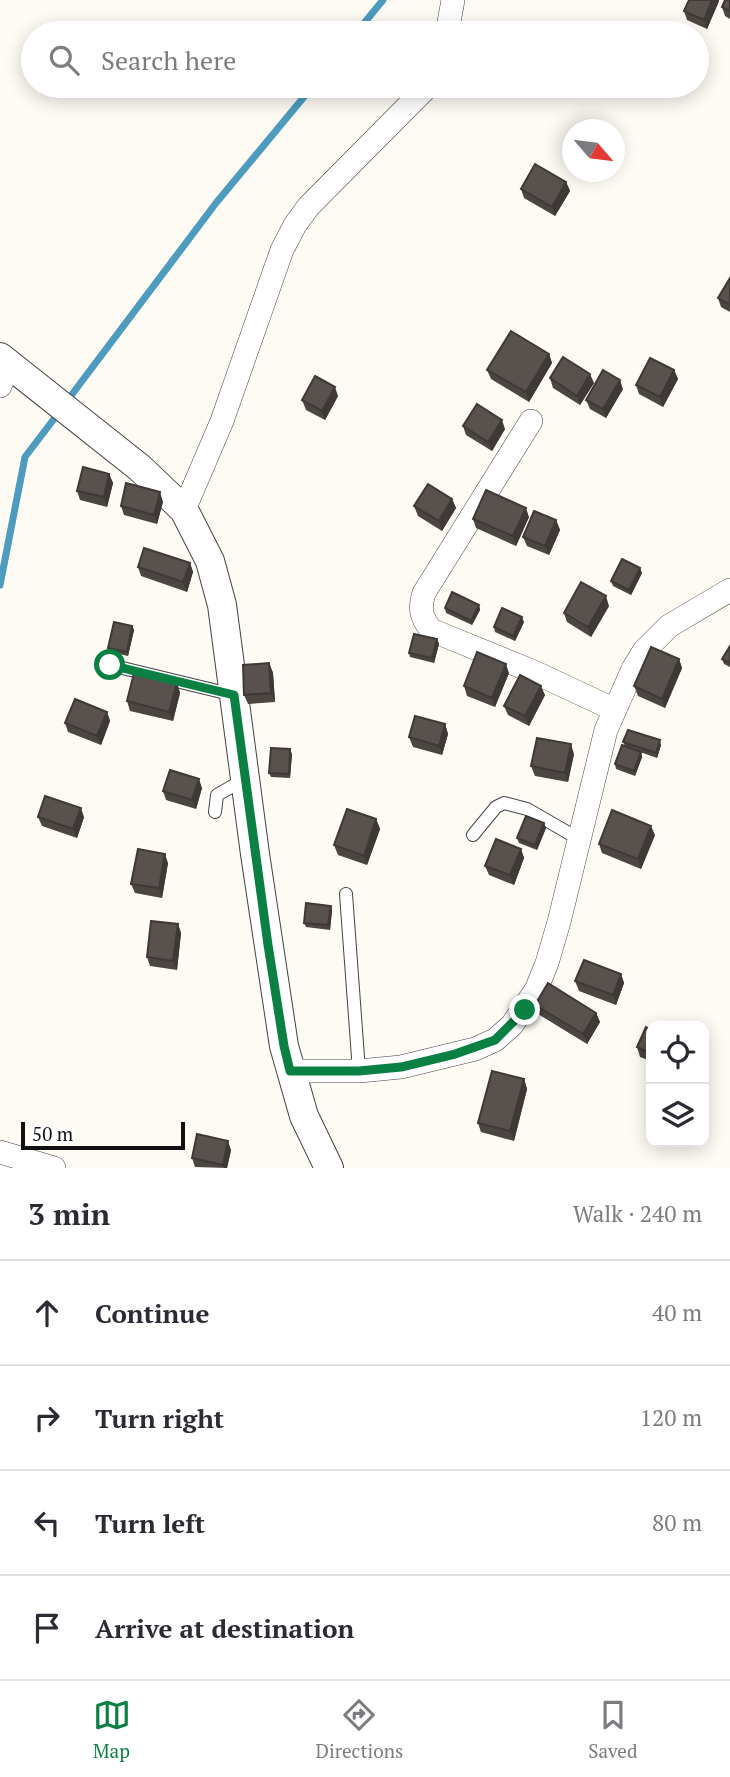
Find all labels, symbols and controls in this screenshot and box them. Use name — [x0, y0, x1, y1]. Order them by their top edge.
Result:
search box — [21, 21, 709, 98]
icon: search — [45, 41, 83, 79]
text: Search here — [101, 43, 236, 77]
north arrow — [562, 119, 625, 182]
route start — [94, 649, 125, 680]
route end — [509, 994, 540, 1025]
map controls — [646, 1021, 709, 1147]
button: locate — [646, 1021, 709, 1084]
button: layers — [646, 1084, 709, 1147]
scale bar — [21, 1119, 186, 1151]
text: 50 m — [32, 1121, 73, 1146]
text: 3 min — [28, 1194, 110, 1234]
text: Walk · 240 m — [573, 1198, 702, 1229]
icon: ahead — [28, 1294, 66, 1332]
text: Continue — [95, 1296, 209, 1330]
text: 40 m — [652, 1297, 702, 1328]
icon: right — [28, 1399, 66, 1437]
text: Turn right — [95, 1401, 224, 1435]
text: 120 m — [640, 1402, 702, 1433]
icon: left — [28, 1504, 66, 1542]
text: Turn left — [95, 1506, 205, 1540]
text: 80 m — [652, 1507, 702, 1538]
icon: arrive — [28, 1609, 66, 1647]
text: Arrive at destination — [95, 1611, 354, 1645]
tab: Map — [93, 1696, 131, 1763]
tab: Directions — [316, 1696, 403, 1763]
tab: Saved — [588, 1696, 637, 1763]

